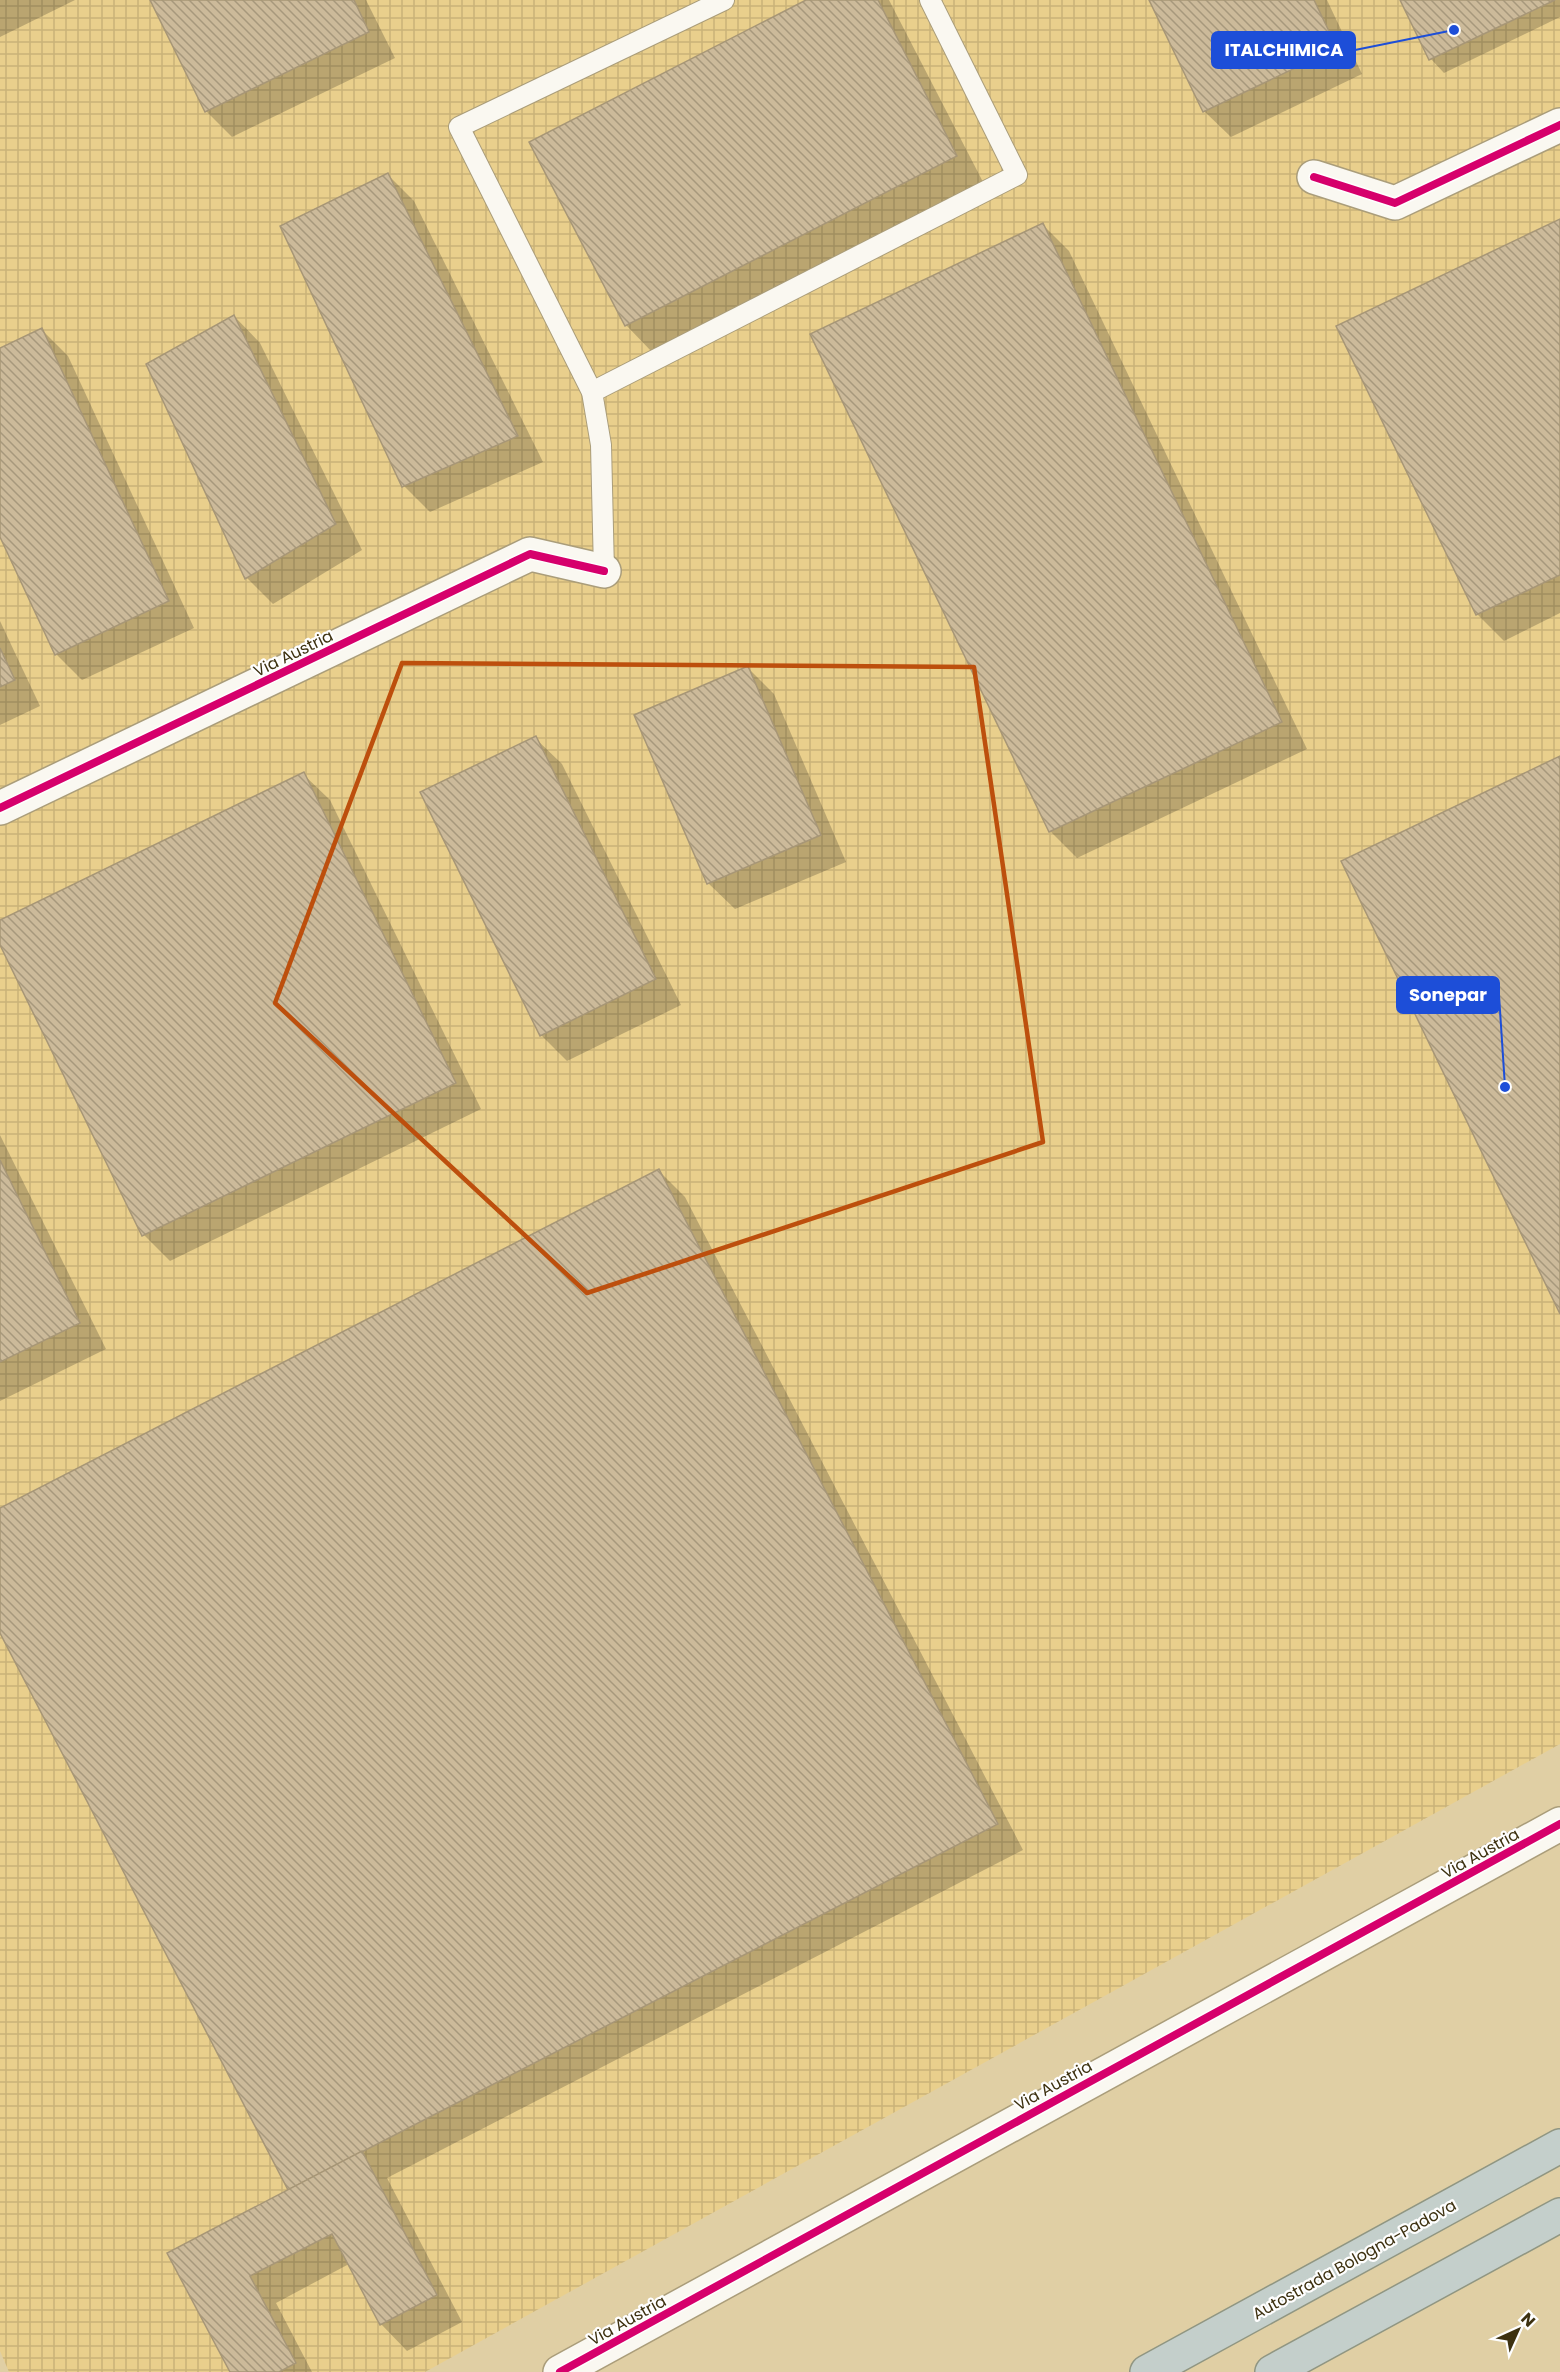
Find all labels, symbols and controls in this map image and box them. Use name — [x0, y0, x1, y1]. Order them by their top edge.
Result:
callout: ITALCHIMICA — [1212, 32, 1355, 68]
text: ITALCHIMICA — [1225, 37, 1343, 62]
street label: Via Austria — [250, 624, 337, 683]
callout: Sonepar — [1397, 977, 1499, 1013]
text: Sonepar — [1409, 982, 1487, 1007]
street label: Via Austria — [1437, 1823, 1523, 1884]
street label: Via Austria — [1010, 2055, 1096, 2116]
street label: Autostrada Bologna-Padova — [1248, 2194, 1460, 2325]
street label: Via Austria — [584, 2290, 670, 2351]
north arrow — [1488, 2300, 1548, 2360]
text: N — [1516, 2307, 1541, 2332]

